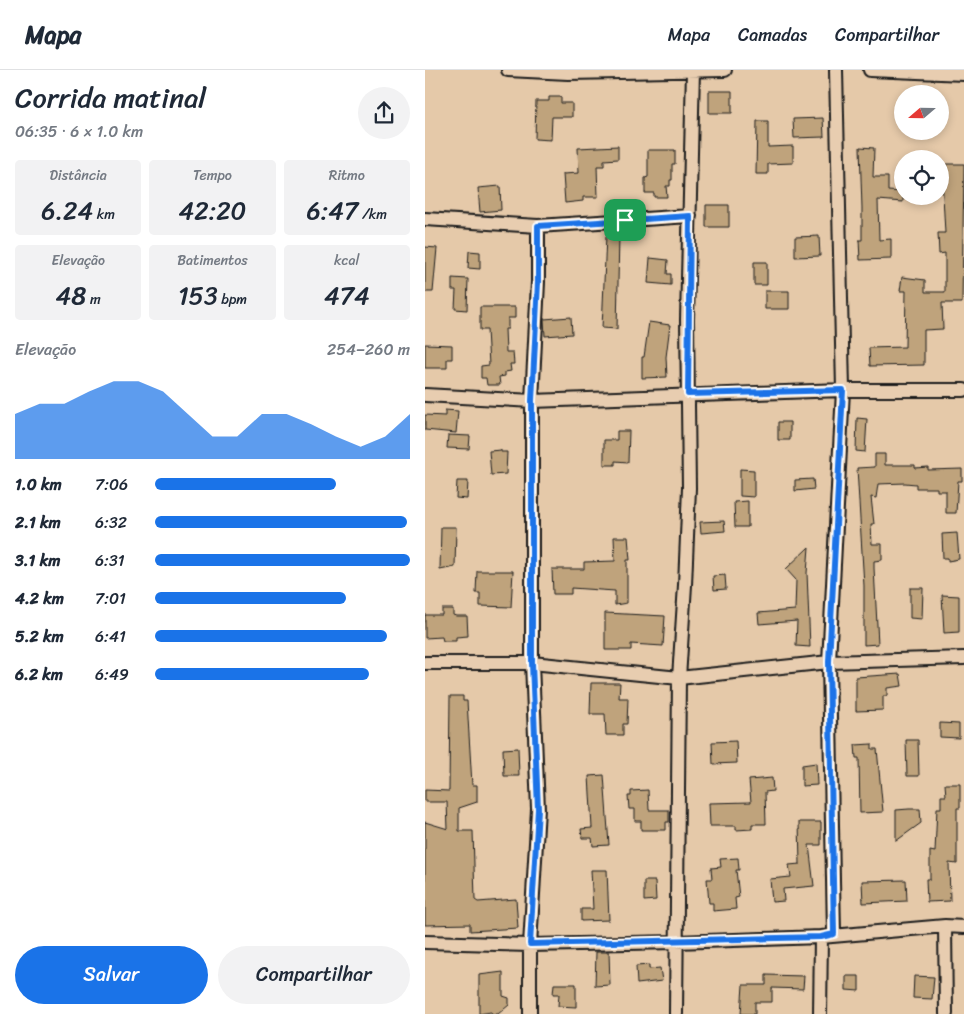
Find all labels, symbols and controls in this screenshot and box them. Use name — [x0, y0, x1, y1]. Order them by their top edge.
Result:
text: Mapa — [25, 14, 81, 56]
text: Mapa — [668, 19, 710, 51]
text: Camadas — [738, 19, 807, 51]
text: Compartilhar — [835, 19, 939, 51]
text: Corrida matinal — [15, 73, 206, 122]
north arrow — [894, 85, 949, 140]
map controls — [894, 85, 949, 205]
button: share — [358, 87, 410, 139]
text: 06:35 · 6 × 1.0 km — [15, 117, 143, 146]
button: locate — [894, 150, 949, 205]
text: Distância — [50, 163, 107, 188]
text: Tempo — [193, 163, 232, 188]
text: Ritmo — [329, 163, 365, 188]
text: 6.24 — [41, 188, 93, 233]
text: 42:20 — [179, 188, 246, 233]
text: 6:47 — [307, 188, 358, 233]
pin — [604, 199, 646, 241]
text: km — [93, 202, 115, 227]
text: /km — [358, 202, 387, 227]
icon: arrive — [611, 206, 639, 234]
text: Elevação — [51, 248, 105, 273]
text: Batimentos — [177, 248, 248, 273]
text: kcal — [334, 248, 360, 273]
text: 48 — [56, 273, 86, 318]
text: 153 — [178, 273, 218, 318]
text: 474 — [324, 273, 370, 318]
text: m — [86, 287, 101, 312]
text: bpm — [218, 287, 247, 312]
text: Elevação — [15, 335, 76, 364]
text: 254–260 m — [327, 335, 410, 364]
text: 1.0 km — [15, 470, 62, 499]
text: 7:06 — [95, 470, 128, 499]
text: 2.1 km — [15, 508, 61, 537]
text: 6:32 — [95, 508, 127, 537]
text: 3.1 km — [15, 546, 60, 575]
text: 6:31 — [95, 546, 125, 575]
text: 4.2 km — [15, 584, 64, 613]
text: 7:01 — [95, 584, 126, 613]
text: 5.2 km — [15, 622, 64, 651]
text: 6:41 — [95, 622, 126, 651]
text: 6.2 km — [15, 660, 63, 689]
text: 6:49 — [95, 660, 129, 689]
button: Salvar — [15, 946, 208, 1004]
button: Compartilhar — [218, 946, 410, 1004]

